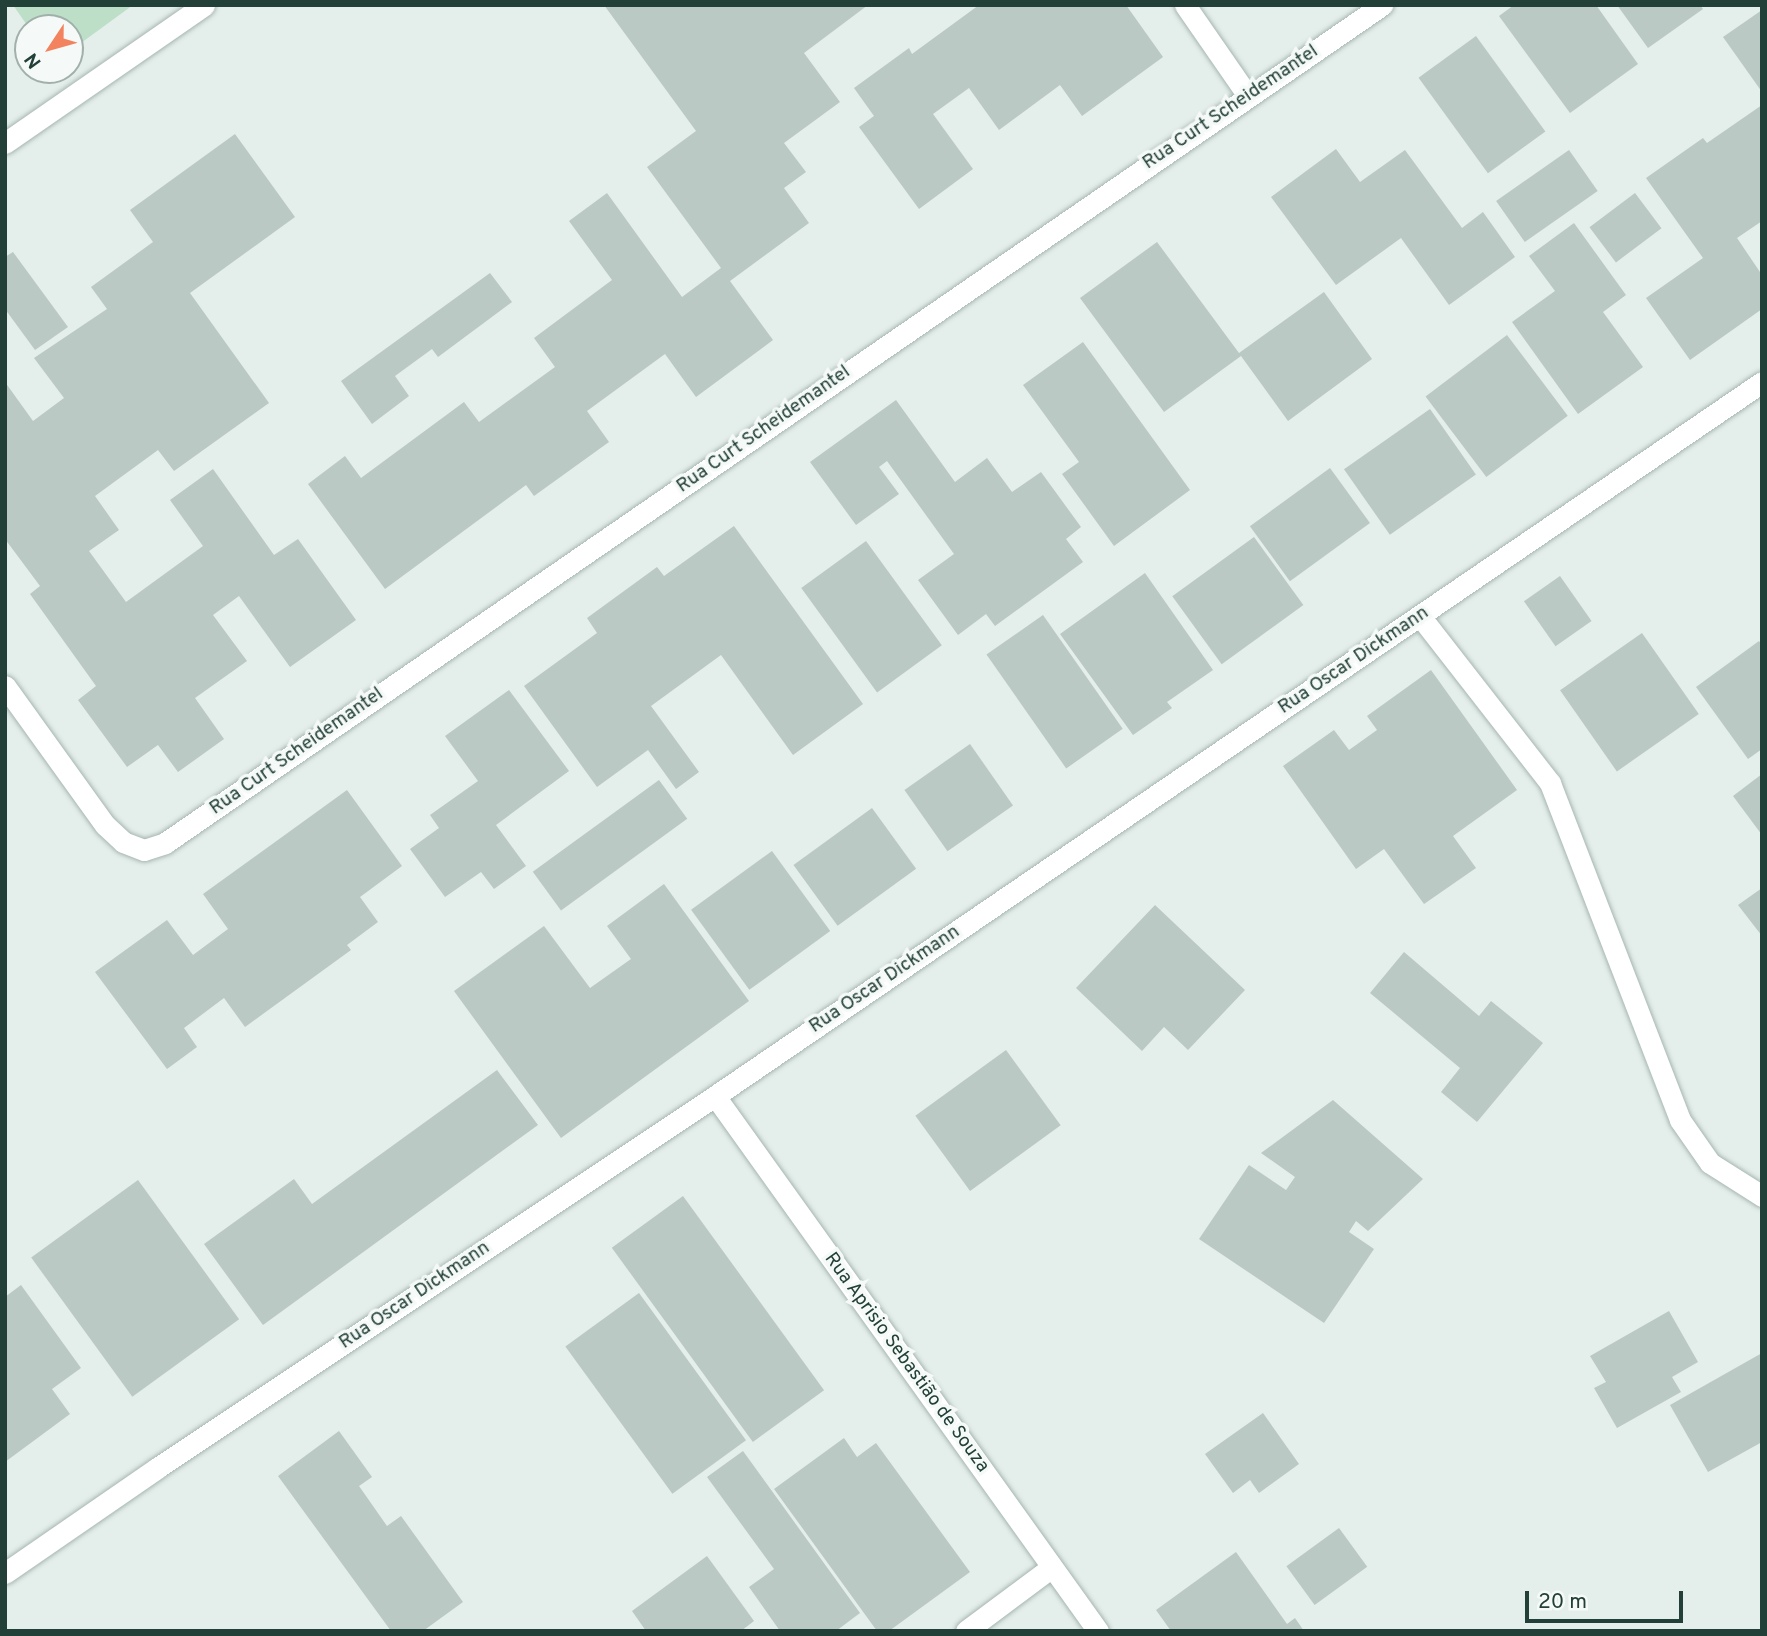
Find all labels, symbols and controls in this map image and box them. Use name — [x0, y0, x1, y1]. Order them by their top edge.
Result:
north arrow — [14, 14, 84, 84]
street label: Rua Curt Scheidemantel — [1139, 41, 1323, 175]
text: N — [20, 48, 47, 73]
street label: Rua Curt Scheidemantel — [673, 361, 855, 499]
street label: Rua Oscar Dickmann — [1274, 602, 1434, 720]
street label: Rua Curt Scheidemantel — [206, 683, 388, 821]
street label: Rua Oscar Dickmann — [805, 921, 965, 1039]
street label: Rua Oscar Dickmann — [335, 1237, 495, 1355]
street label: Rua Aprisio Sebastião de Souza — [818, 1248, 994, 1478]
scale bar — [1529, 1576, 1686, 1620]
text: 20 m — [1538, 1589, 1587, 1616]

